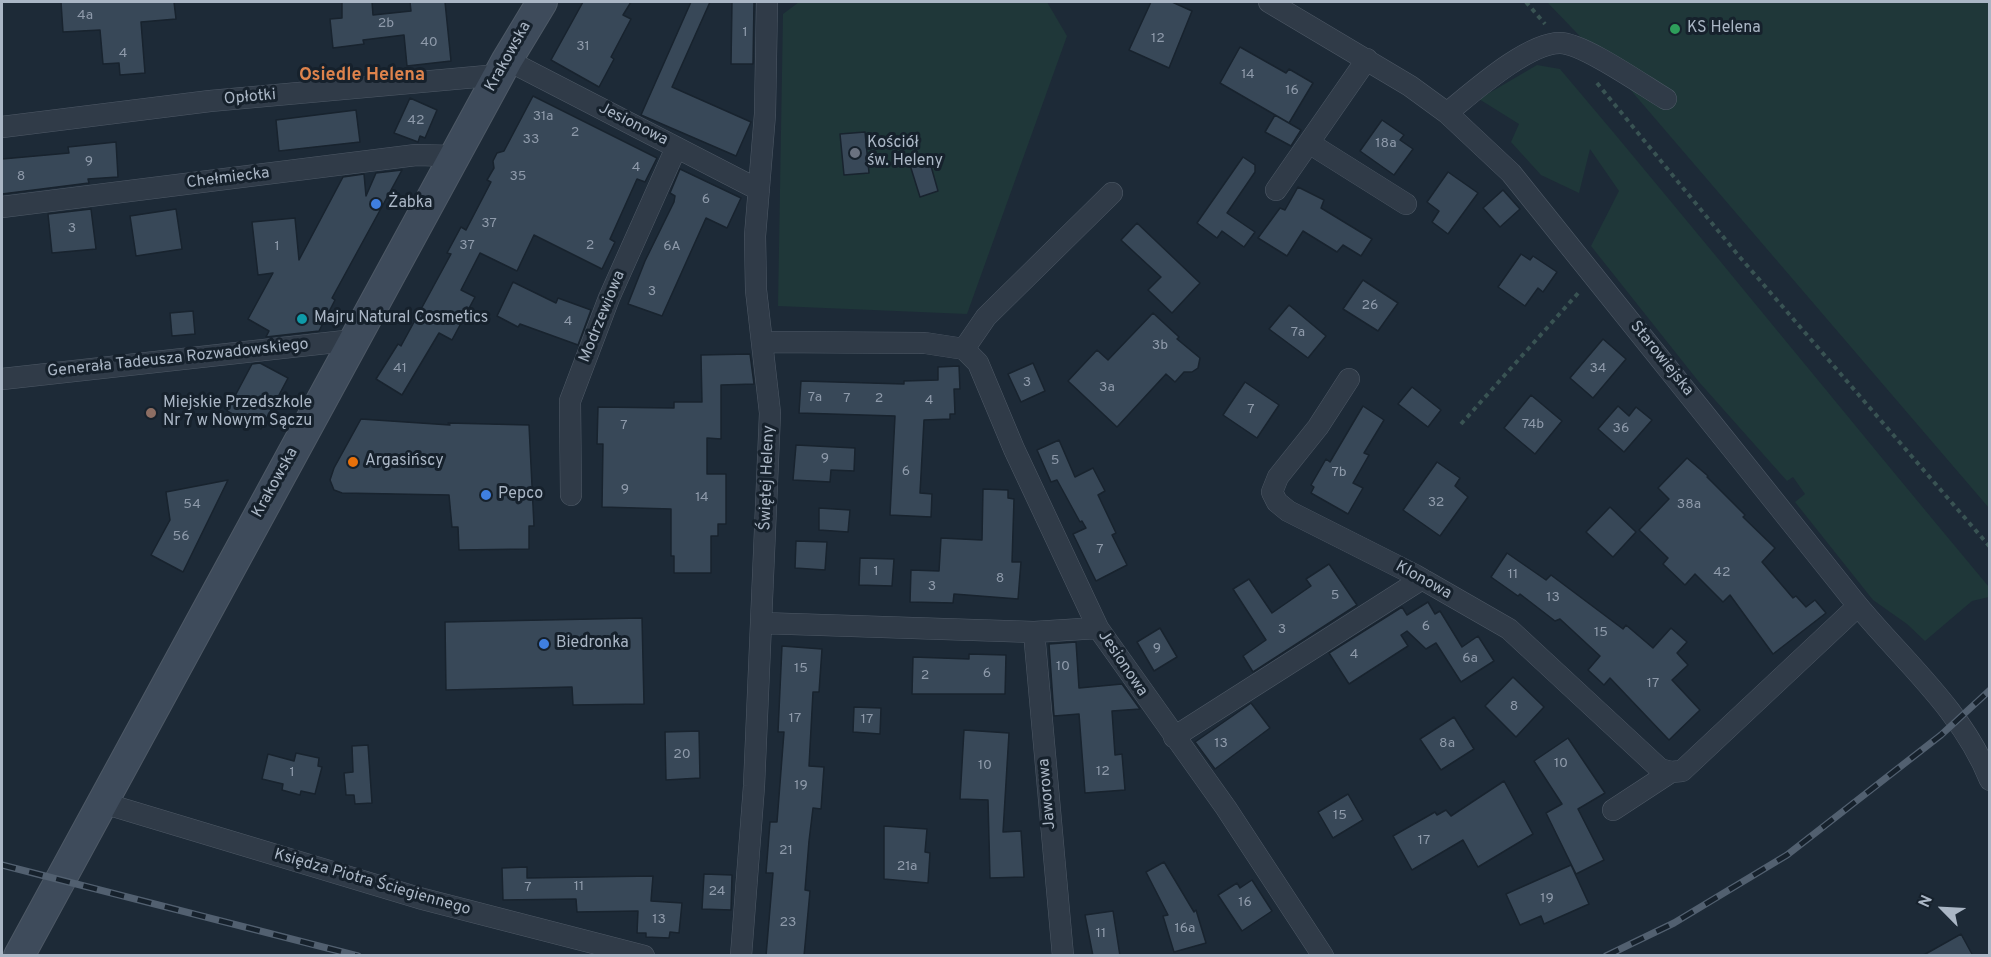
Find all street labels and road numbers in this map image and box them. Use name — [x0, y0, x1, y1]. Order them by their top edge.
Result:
street label: Krakowska — [482, 19, 536, 95]
street label: Opłotki — [223, 86, 277, 110]
street label: Jesionowa — [595, 99, 671, 151]
street label: Chełmiecka — [185, 164, 271, 194]
street label: Modrzewiowa — [576, 268, 630, 366]
street label: Starowiejska — [1625, 318, 1697, 400]
street label: Generała Tadeusza Rozwadowskiego — [46, 336, 310, 382]
street label: Świętej Heleny — [757, 425, 779, 531]
street label: Krakowska — [249, 445, 303, 521]
street label: Klonowa — [1392, 558, 1454, 604]
street label: Jesionowa — [1093, 627, 1151, 701]
street label: Jaworowa — [1035, 758, 1061, 830]
street label: Księdza Piotra Ściegiennego — [271, 846, 473, 920]

